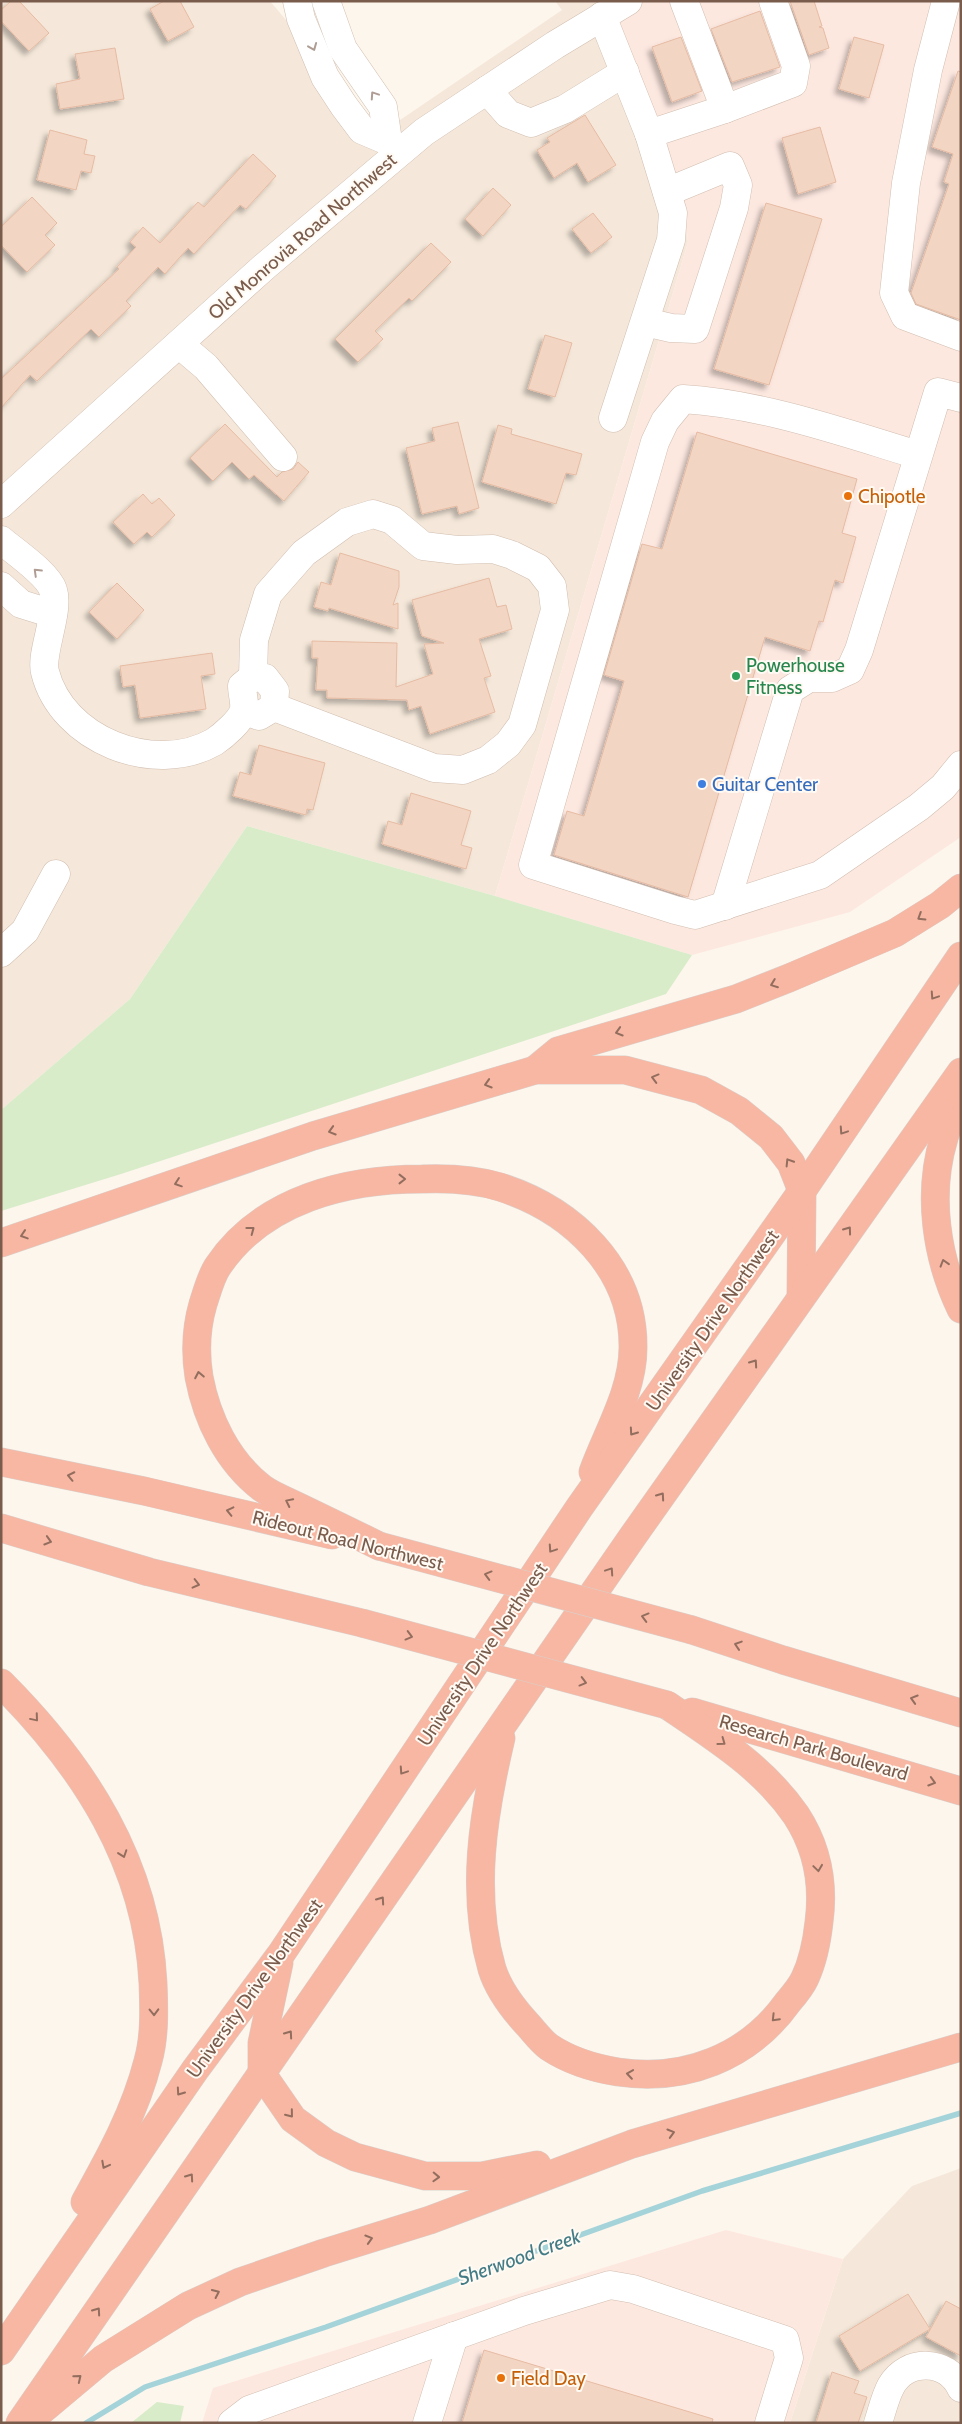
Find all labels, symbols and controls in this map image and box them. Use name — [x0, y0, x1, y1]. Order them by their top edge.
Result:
one-way arrow — [306, 42, 317, 51]
one-way arrow — [371, 91, 381, 100]
street label: Old Monrovia Road Northwest — [203, 148, 402, 324]
place label: Chipotle — [858, 485, 926, 508]
marker: Chipotle — [842, 490, 854, 502]
one-way arrow — [34, 569, 43, 578]
place label: Powerhouse Fitness — [746, 654, 845, 699]
marker: Powerhouse Fitness — [730, 670, 742, 682]
place label: Guitar Center — [712, 773, 818, 796]
marker: Guitar Center — [696, 778, 708, 790]
one-way arrow — [918, 910, 927, 920]
one-way arrow — [770, 978, 779, 988]
one-way arrow — [930, 991, 940, 1000]
one-way arrow — [615, 1027, 623, 1037]
one-way arrow — [652, 1074, 660, 1084]
one-way arrow — [484, 1078, 492, 1088]
one-way arrow — [329, 1125, 337, 1135]
one-way arrow — [840, 1126, 849, 1135]
one-way arrow — [786, 1158, 796, 1167]
one-way arrow — [398, 1174, 406, 1184]
one-way arrow — [175, 1177, 183, 1187]
street label: University Drive Northwest — [641, 1225, 784, 1415]
one-way arrow — [842, 1226, 851, 1236]
one-way arrow — [245, 1227, 255, 1236]
one-way arrow — [21, 1229, 29, 1239]
one-way arrow — [939, 1260, 949, 1268]
one-way arrow — [748, 1359, 757, 1369]
one-way arrow — [194, 1371, 205, 1380]
one-way arrow — [630, 1426, 639, 1435]
one-way arrow — [67, 1471, 76, 1482]
one-way arrow — [655, 1493, 664, 1502]
one-way arrow — [285, 1498, 294, 1508]
one-way arrow — [225, 1506, 234, 1517]
street label: Rideout Road Northwest — [250, 1506, 446, 1575]
one-way arrow — [44, 1536, 52, 1546]
one-way arrow — [549, 1543, 558, 1552]
street label: University Drive Northwest — [413, 1558, 553, 1750]
one-way arrow — [604, 1567, 613, 1576]
one-way arrow — [485, 1571, 493, 1581]
one-way arrow — [192, 1578, 200, 1588]
one-way arrow — [641, 1612, 650, 1623]
one-way arrow — [404, 1630, 413, 1641]
one-way arrow — [734, 1641, 743, 1651]
one-way arrow — [578, 1677, 586, 1687]
one-way arrow — [910, 1694, 919, 1704]
street label: Research Park Boulevard — [717, 1709, 911, 1785]
one-way arrow — [30, 1713, 39, 1722]
one-way arrow — [716, 1736, 726, 1745]
one-way arrow — [400, 1766, 410, 1775]
one-way arrow — [927, 1776, 936, 1786]
one-way arrow — [117, 1849, 127, 1858]
one-way arrow — [812, 1864, 823, 1872]
street label: University Drive Northwest — [182, 1894, 327, 2082]
one-way arrow — [375, 1896, 384, 1906]
one-way arrow — [149, 2008, 159, 2016]
one-way arrow — [772, 2012, 781, 2021]
one-way arrow — [283, 2030, 292, 2040]
one-way arrow — [625, 2069, 634, 2079]
one-way arrow — [177, 2086, 186, 2096]
one-way arrow — [284, 2108, 293, 2117]
one-way arrow — [666, 2128, 674, 2138]
one-way arrow — [101, 2160, 111, 2169]
one-way arrow — [432, 2171, 440, 2182]
one-way arrow — [184, 2173, 193, 2183]
water label: Sherwood Creek — [454, 2223, 585, 2290]
one-way arrow — [364, 2235, 373, 2245]
one-way arrow — [211, 2289, 220, 2299]
one-way arrow — [91, 2307, 100, 2316]
place label: Field Day — [511, 2367, 586, 2390]
marker: Field Day — [495, 2372, 507, 2384]
one-way arrow — [72, 2376, 81, 2384]

